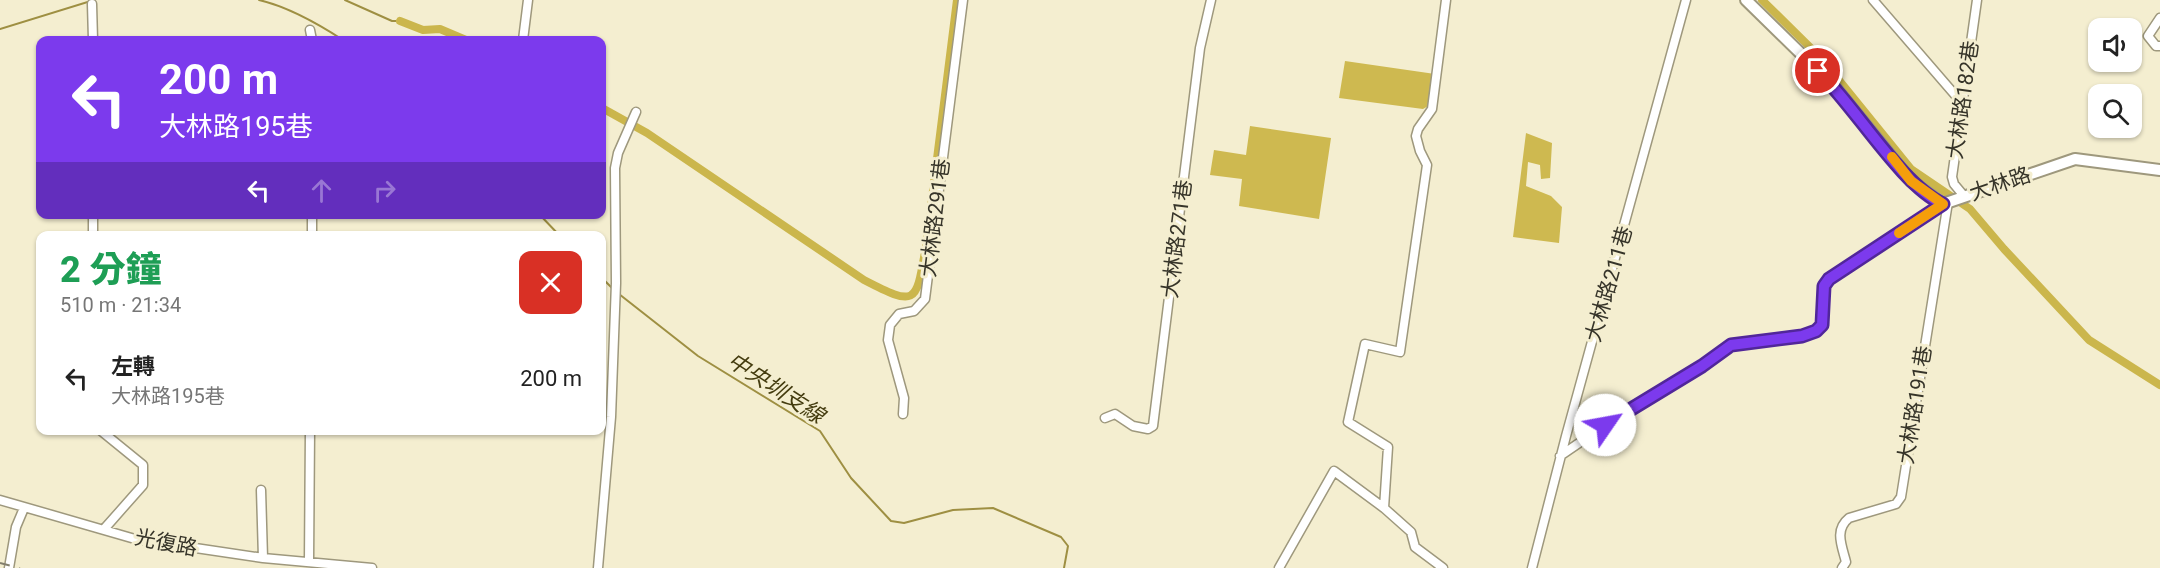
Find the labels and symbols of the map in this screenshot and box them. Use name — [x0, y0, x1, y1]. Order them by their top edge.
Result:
street label: 大林路182巷 — [1943, 39, 1983, 161]
pin — [1792, 45, 1843, 96]
street label: 大林路291巷 — [916, 157, 954, 279]
street label: 大林路 — [1966, 162, 2034, 206]
street label: 大林路271巷 — [1158, 178, 1196, 300]
street label: 大林路211巷 — [1581, 223, 1637, 345]
street label: 大林路191巷 — [1894, 344, 1936, 466]
water label: 中央圳支線 — [723, 348, 831, 430]
position arrow — [1573, 393, 1637, 457]
street label: 光復路 — [133, 525, 199, 561]

